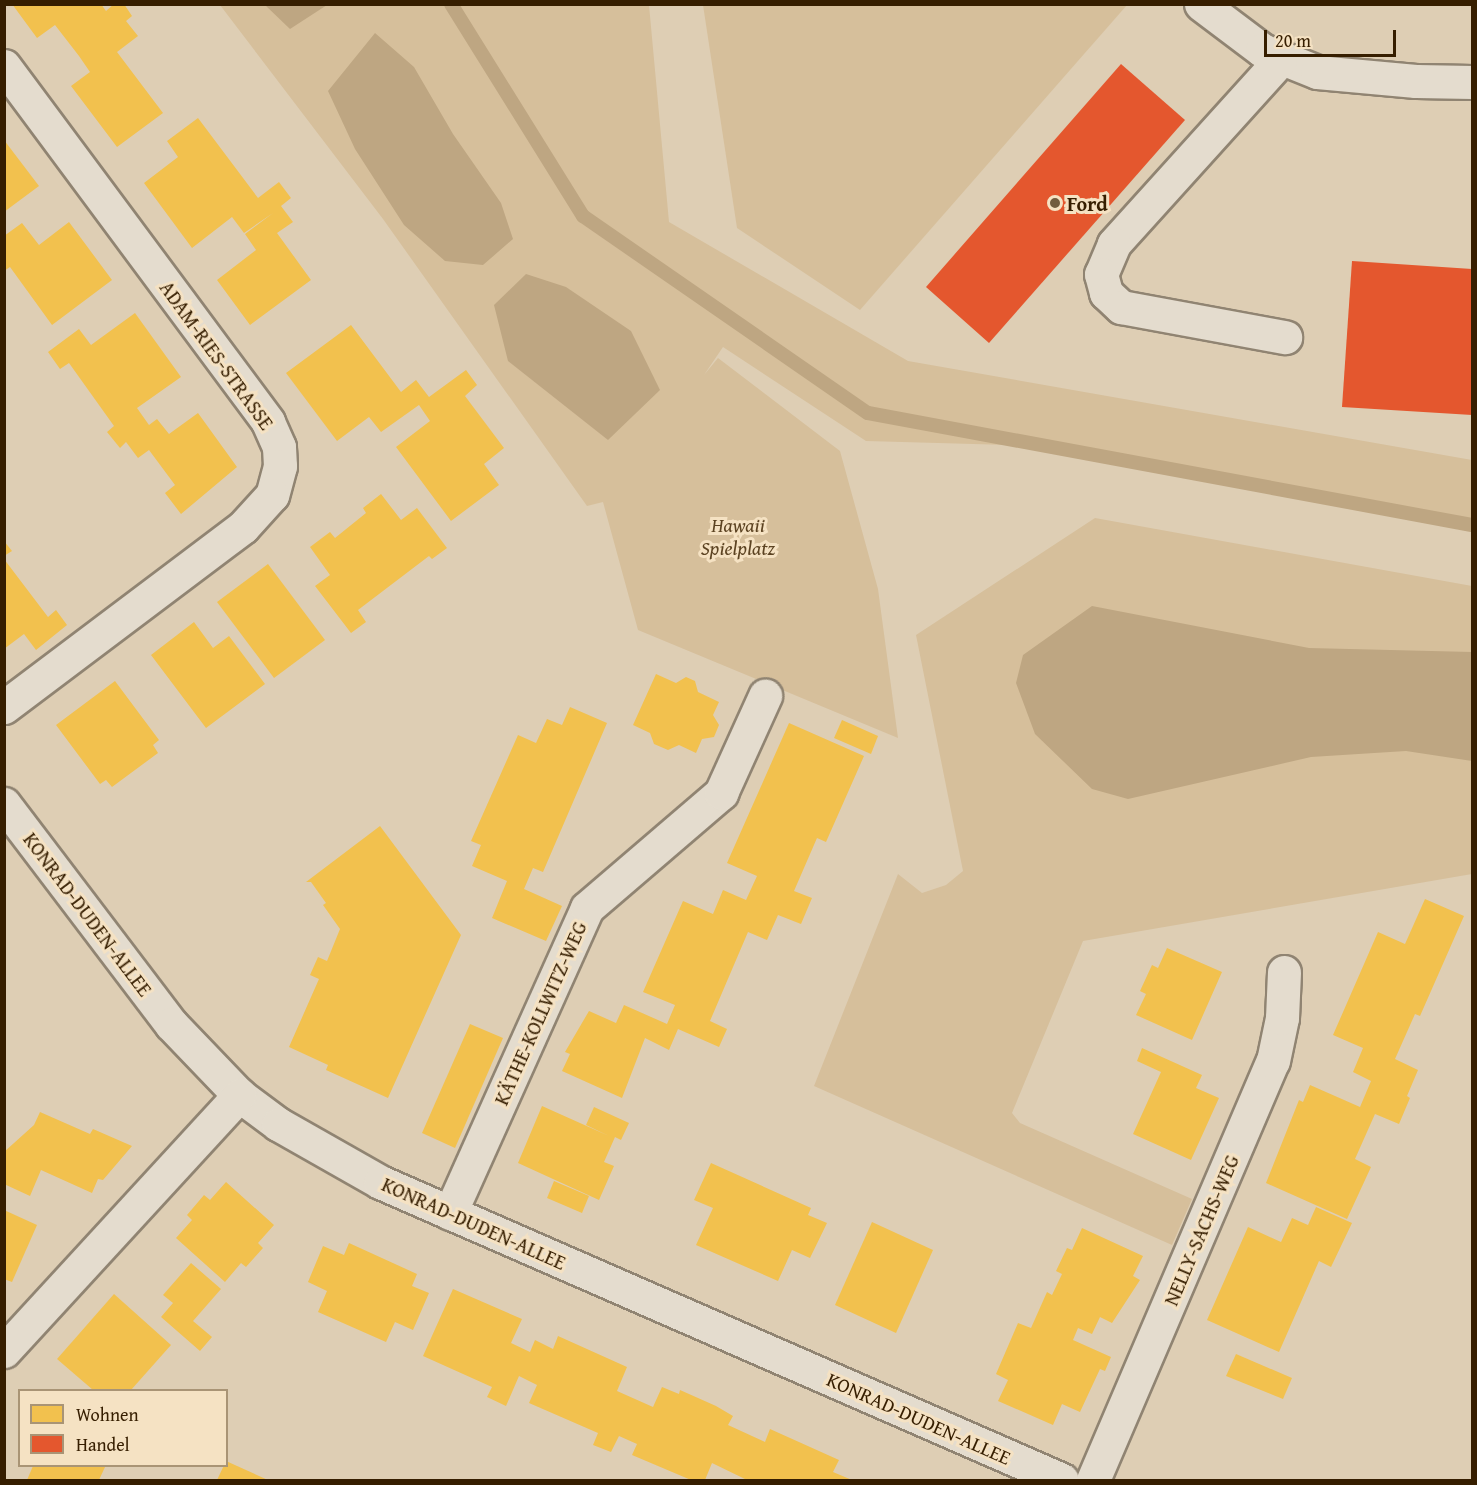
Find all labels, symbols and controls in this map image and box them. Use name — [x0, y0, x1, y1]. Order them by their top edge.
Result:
scale bar — [1267, 18, 1399, 56]
text: 20 m — [1275, 27, 1311, 54]
place label: Ford — [1067, 191, 1108, 215]
marker: Ford — [1048, 196, 1062, 210]
street label: ADAM-RIES-STRASSE — [155, 276, 279, 434]
park label: Hawaii Spielplatz — [701, 513, 775, 560]
street label: KONRAD-DUDEN-ALLEE — [19, 828, 157, 1000]
street label: KÄTHE-KOLLWITZ-WEG — [489, 917, 591, 1109]
street label: NELLY-SACHS-WEG — [1158, 1151, 1244, 1309]
street label: KONRAD-DUDEN-ALLEE — [378, 1172, 570, 1274]
street label: KONRAD-DUDEN-ALLEE — [823, 1367, 1015, 1469]
legend — [18, 1389, 228, 1467]
text: Wohnen — [76, 1401, 139, 1428]
text: Handel — [76, 1431, 130, 1458]

